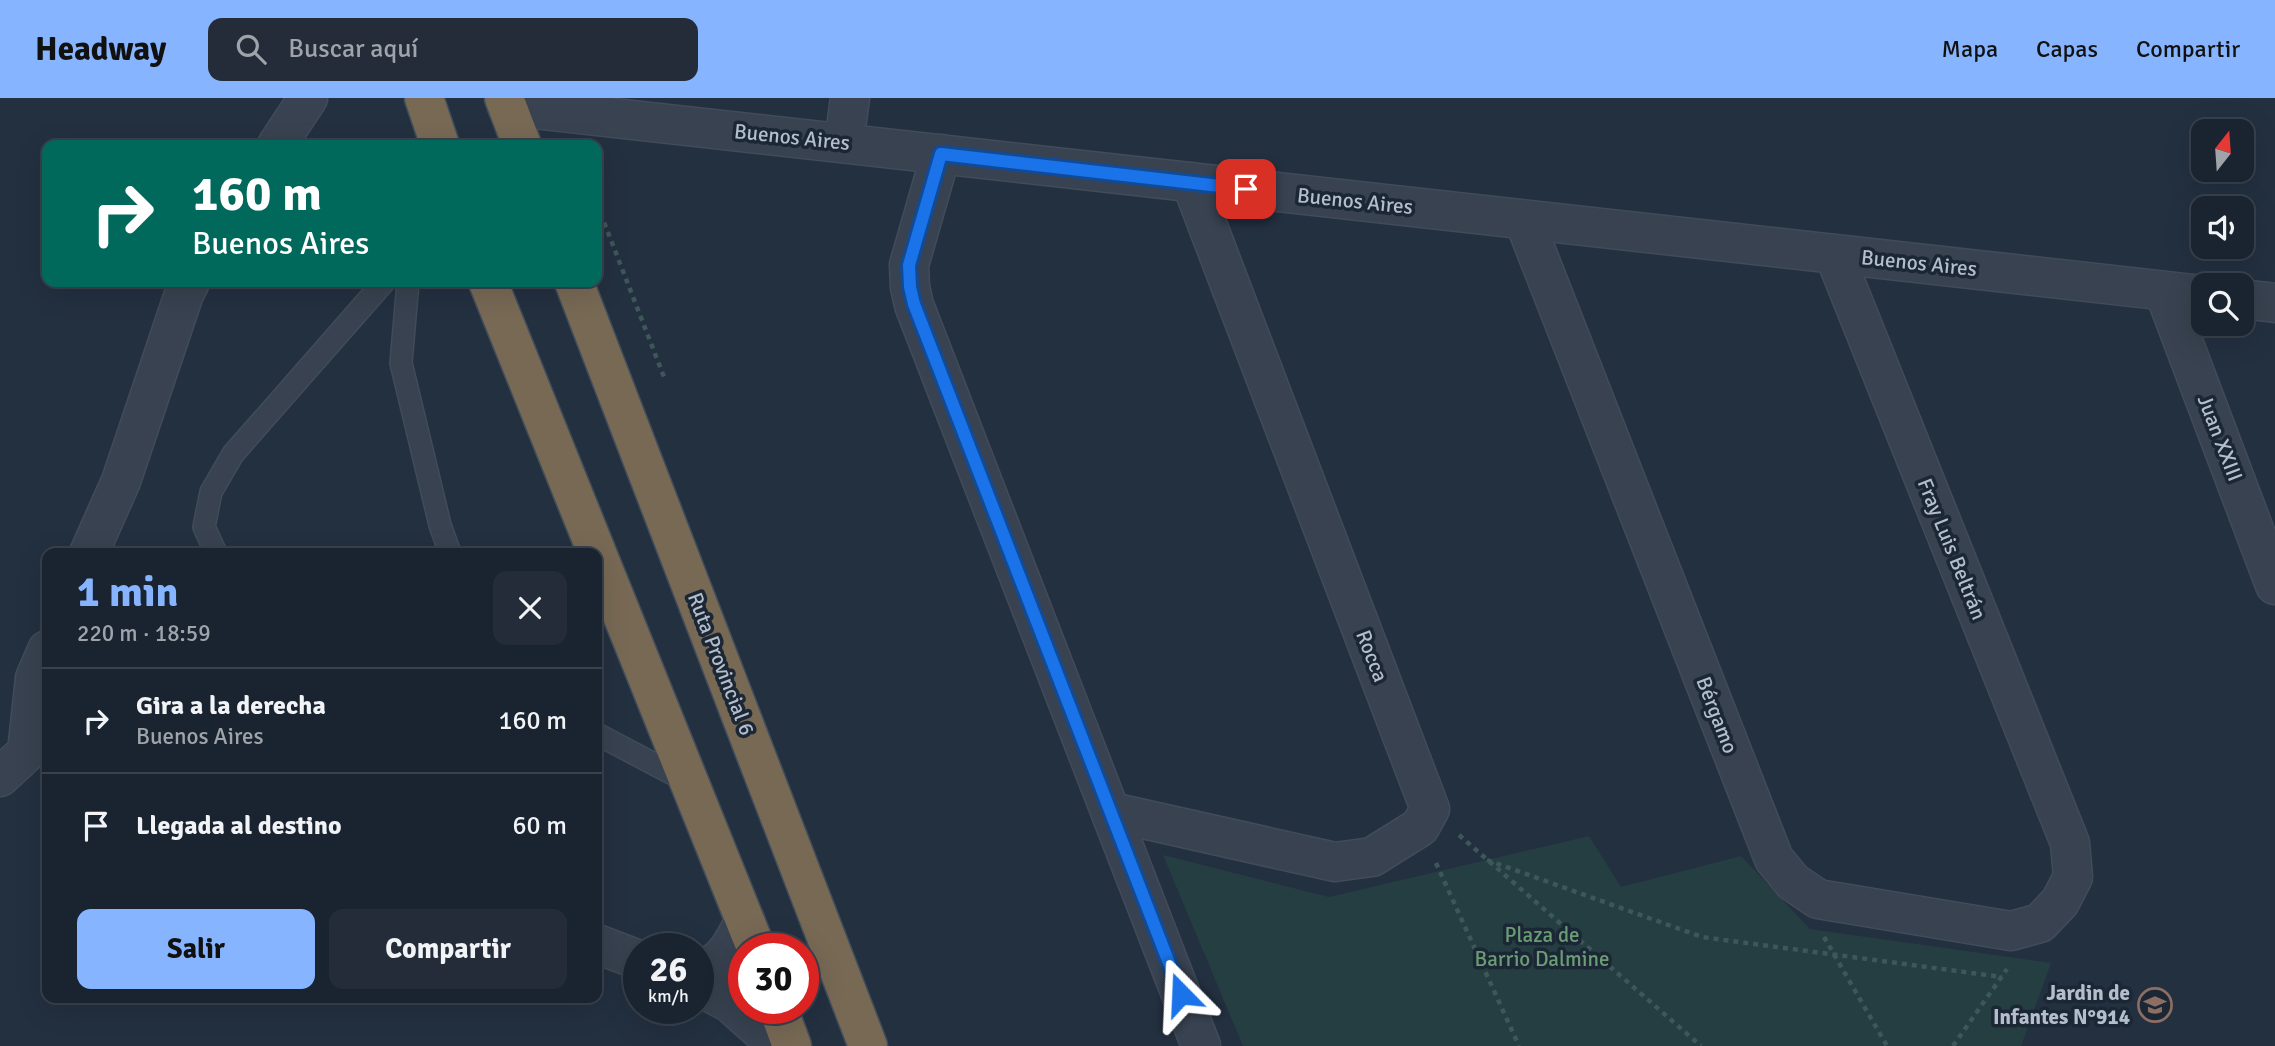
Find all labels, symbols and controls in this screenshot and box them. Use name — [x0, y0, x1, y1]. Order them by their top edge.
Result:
search box — [208, 18, 698, 81]
text: Headway — [35, 29, 166, 70]
icon: search — [232, 30, 270, 68]
text: Buscar aquí — [288, 33, 418, 65]
text: Mapa — [1942, 34, 1998, 64]
text: Capas — [2036, 34, 2098, 64]
text: Compartir — [2136, 34, 2240, 64]
street label: Buenos Aires — [733, 118, 851, 156]
north arrow — [2191, 119, 2254, 182]
map controls — [2191, 119, 2254, 336]
pin — [1216, 159, 1276, 219]
text: 160 m — [192, 164, 322, 224]
icon: right — [77, 168, 168, 259]
icon: arrive — [1227, 170, 1265, 208]
street label: Buenos Aires — [1296, 182, 1414, 220]
button: sound — [2191, 196, 2254, 259]
text: Buenos Aires — [192, 224, 369, 263]
street label: Buenos Aires — [1860, 244, 1978, 282]
button: search — [2191, 273, 2254, 336]
street label: Juan XXIII — [2192, 391, 2248, 485]
street label: Fray Luis Beltrán — [1912, 474, 1992, 624]
text: 1 min — [77, 567, 178, 618]
button: close — [493, 571, 567, 645]
street label: Ruta Provincial 6 — [682, 589, 760, 739]
text: 220 m · 18:59 — [77, 619, 211, 648]
street label: Rocca — [1350, 626, 1394, 686]
street label: Bérgamo — [1691, 673, 1743, 757]
text: Gira a la derecha — [136, 690, 326, 722]
icon: right — [77, 702, 115, 740]
text: 160 m — [498, 705, 567, 737]
text: Buenos Aires — [136, 722, 263, 751]
icon: arrive — [77, 807, 115, 845]
text: Llegada al destino — [136, 810, 342, 842]
text: 60 m — [512, 810, 567, 842]
button: Salir — [77, 909, 315, 989]
button: Compartir — [329, 909, 567, 989]
park label: Plaza de Barrio Dalmine — [1474, 922, 1610, 972]
speed limit sign: 30 — [728, 933, 819, 1024]
text: 26 — [650, 948, 687, 991]
position arrow — [1144, 957, 1218, 1031]
place label: Jardin de Infantes N°914 — [1993, 980, 2130, 1030]
text: km/h — [648, 985, 689, 1007]
school or university icon: Jardin de Infantes N°914 — [2136, 986, 2174, 1024]

